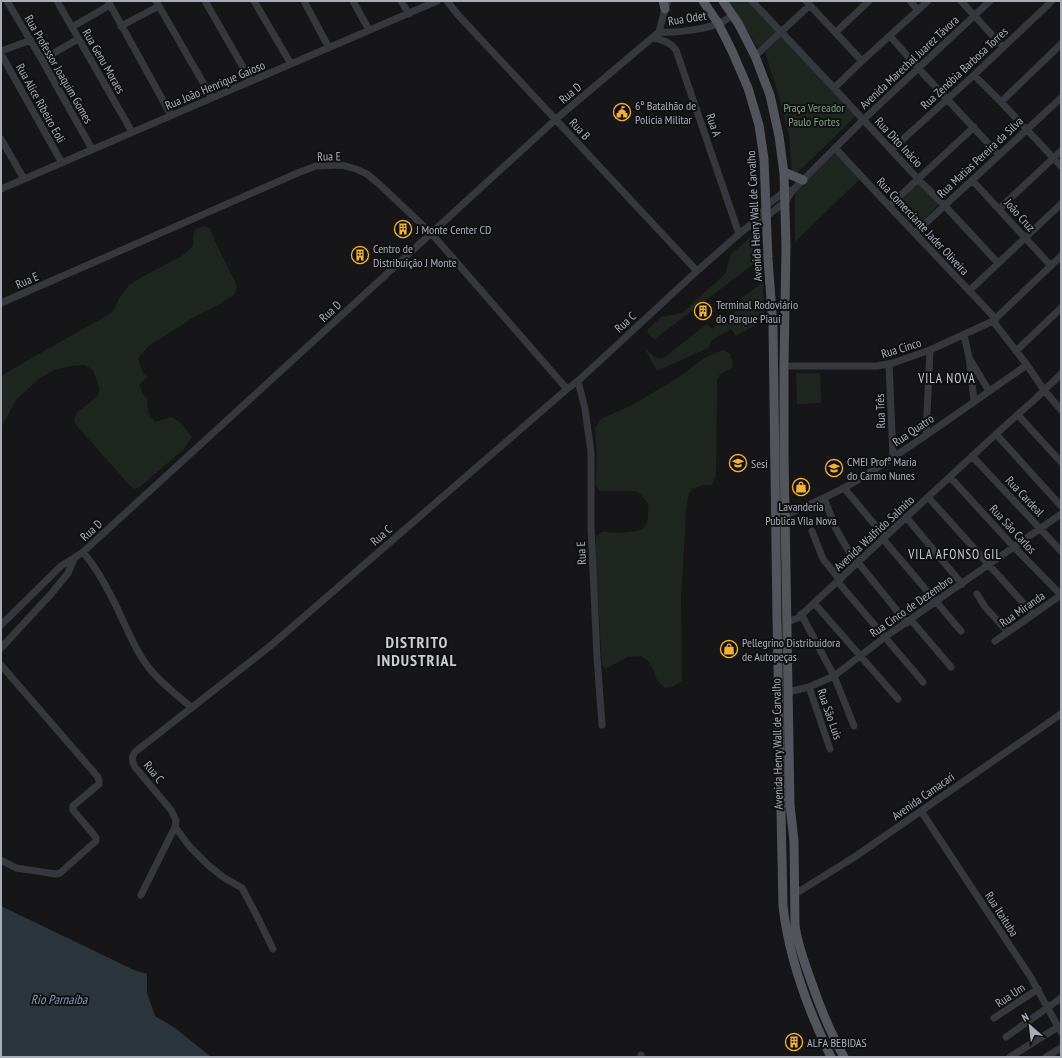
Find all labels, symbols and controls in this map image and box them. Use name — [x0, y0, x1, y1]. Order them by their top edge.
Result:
street label: Rua Odet — [667, 7, 708, 28]
street label: Rua Professor Joaquim Gomes — [22, 12, 96, 126]
street label: Avenida Marechal Juarez Távora — [856, 12, 962, 112]
street label: Rua Zenóbia Barbosa Torres — [917, 24, 1011, 112]
street label: Rua Genu Moraes — [79, 26, 129, 96]
street label: Rua João Henrique Gaioso — [163, 57, 267, 113]
street label: Rua Alice Ribeiro Eoli — [13, 61, 69, 145]
street label: Rua D — [556, 79, 584, 107]
place label: 6º Batalhão de Policia Militar — [635, 98, 696, 127]
park label: Praça Vereador Paulo Fortes — [783, 100, 845, 129]
public building icon: 6º Batalhão de Policia Militar — [612, 102, 632, 122]
street label: Rua A — [703, 111, 725, 139]
street label: Rua Matias Pereira da Silva — [934, 113, 1026, 201]
street label: Rua Dito Inácio — [872, 114, 926, 170]
street label: Rua B — [566, 115, 594, 143]
street label: Rua E — [317, 148, 341, 164]
street label: Avenida Henry Wall de Carvalho — [743, 150, 765, 282]
street label: Rua Comerciante Jader Oliveira — [874, 174, 972, 278]
street label: João Cruz — [1001, 195, 1039, 234]
building icon: J Monte Center CD — [393, 219, 413, 239]
place label: J Monte Center CD — [415, 222, 491, 237]
place label: Centro de Distribuição J Monte — [373, 241, 457, 270]
building icon: Centro de Distribuição J Monte — [350, 245, 370, 265]
street label: Rua E — [13, 268, 41, 292]
street label: Rua D — [316, 297, 344, 325]
place label: Terminal Rodoviário do Parque Piauí — [716, 297, 798, 326]
building icon: Terminal Rodoviário do Parque Piauí — [693, 301, 713, 321]
street label: Rua C — [611, 308, 639, 336]
street label: Rua Cinco — [879, 335, 923, 361]
district label: VILA NOVA — [917, 370, 976, 387]
street label: Rua Três — [872, 393, 888, 429]
street label: Rua Quatro — [889, 411, 937, 449]
school or university icon: Sesi — [728, 453, 748, 473]
place label: CMEI Profª Maria do Carmo Nunes — [847, 454, 917, 483]
place label: Sesi — [751, 456, 768, 471]
school or university icon: CMEI Profª Maria do Carmo Nunes — [824, 458, 844, 478]
street label: Rua Cardeal — [1003, 473, 1047, 519]
shop icon: Lavanderia Publica Vila Nova — [791, 477, 811, 497]
street label: Avenida Walfrido Salmito — [831, 492, 917, 574]
place label: Lavanderia Publica Vila Nova — [765, 499, 837, 528]
street label: Rua São Carlos — [987, 501, 1039, 557]
street label: Rua D — [77, 516, 105, 544]
street label: Rua C — [367, 521, 395, 548]
street label: Rua E — [573, 541, 589, 565]
district label: VILA AFONSO GIL — [907, 546, 1002, 563]
street label: Rua Cinco de Dezembro — [867, 572, 955, 640]
street label: Rua Miranda — [996, 588, 1048, 630]
district label: DISTRITO INDUSTRIAL — [377, 632, 457, 670]
place label: Pellegrino Distribuidora de Autopeças — [742, 635, 840, 664]
shop icon: Pellegrino Distribuidora de Autopeças — [719, 639, 739, 659]
street label: Avenida Henry Wall de Carvalho — [768, 678, 786, 810]
street label: Rua São Luis — [814, 687, 846, 741]
street label: Rua C — [141, 758, 168, 786]
street label: Avenida Camacari — [889, 769, 957, 823]
street label: Rua Itaituba — [982, 889, 1022, 939]
street label: Rua Um — [992, 980, 1028, 1010]
water label: Rio Parnaíba — [31, 991, 88, 1008]
north arrow — [1010, 1006, 1050, 1046]
text: N — [1019, 1010, 1031, 1025]
building icon: ALFA BEBIDAS — [784, 1032, 804, 1052]
place label: ALFA BEBIDAS — [807, 1035, 867, 1050]

